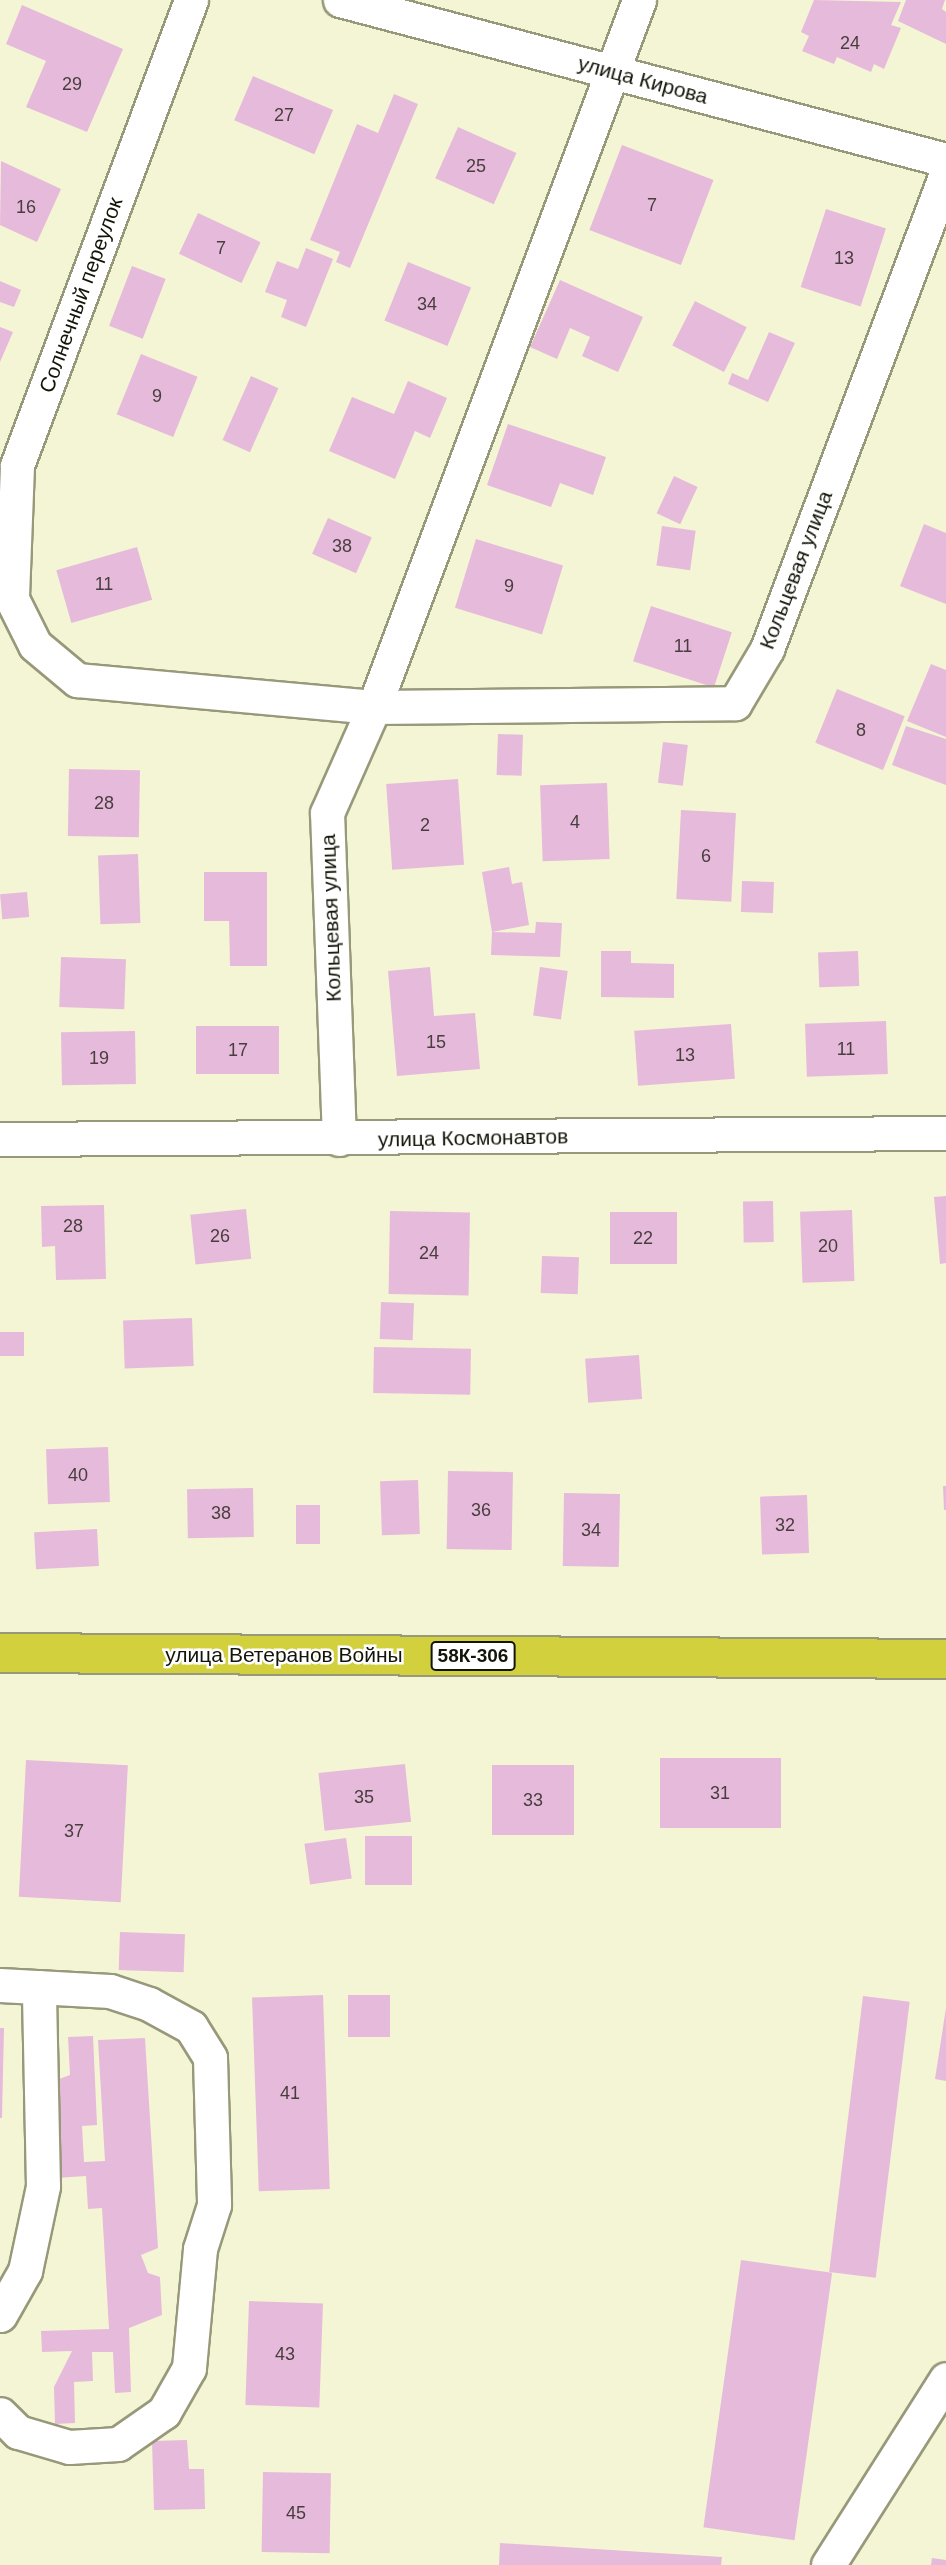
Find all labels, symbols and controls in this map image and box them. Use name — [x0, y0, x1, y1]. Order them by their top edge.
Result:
house number: 24 — [840, 32, 860, 54]
street label: улица Кирова — [575, 51, 711, 109]
house number: 29 — [62, 73, 82, 95]
house number: 27 — [274, 104, 294, 126]
house number: 25 — [466, 155, 486, 177]
street label: Солнечный переулок — [34, 194, 128, 396]
house number: 7 — [647, 194, 657, 216]
house number: 16 — [16, 196, 36, 218]
house number: 7 — [216, 237, 226, 259]
house number: 13 — [834, 247, 854, 269]
house number: 34 — [417, 293, 437, 315]
house number: 9 — [152, 385, 162, 407]
street label: Кольцевая улица — [754, 487, 838, 653]
house number: 38 — [332, 535, 352, 557]
house number: 11 — [95, 573, 113, 595]
house number: 9 — [504, 575, 514, 597]
house number: 11 — [674, 635, 692, 657]
house number: 8 — [856, 719, 866, 741]
house number: 28 — [94, 792, 114, 814]
house number: 4 — [570, 811, 580, 833]
house number: 2 — [420, 814, 430, 836]
street label: Кольцевая улица — [315, 834, 347, 1002]
house number: 6 — [701, 845, 711, 867]
house number: 15 — [426, 1031, 446, 1053]
house number: 11 — [837, 1038, 855, 1060]
house number: 17 — [228, 1039, 248, 1061]
house number: 13 — [675, 1044, 695, 1066]
house number: 19 — [89, 1047, 109, 1069]
street label: улица Космонавтов — [378, 1124, 568, 1152]
house number: 28 — [63, 1215, 83, 1237]
house number: 26 — [210, 1225, 230, 1247]
house number: 22 — [633, 1227, 653, 1249]
house number: 20 — [818, 1235, 838, 1257]
house number: 24 — [419, 1242, 439, 1264]
house number: 40 — [68, 1464, 88, 1486]
house number: 36 — [471, 1499, 491, 1521]
house number: 38 — [211, 1502, 231, 1524]
house number: 32 — [775, 1514, 795, 1536]
house number: 34 — [581, 1519, 601, 1541]
road number: 58К-306 — [429, 1640, 517, 1672]
street label: улица Ветеранов Войны — [165, 1642, 403, 1668]
house number: 31 — [710, 1782, 730, 1804]
house number: 35 — [354, 1786, 374, 1808]
house number: 33 — [523, 1789, 543, 1811]
house number: 37 — [64, 1820, 84, 1842]
house number: 41 — [280, 2082, 300, 2104]
house number: 43 — [275, 2343, 295, 2365]
house number: 45 — [286, 2502, 306, 2524]

